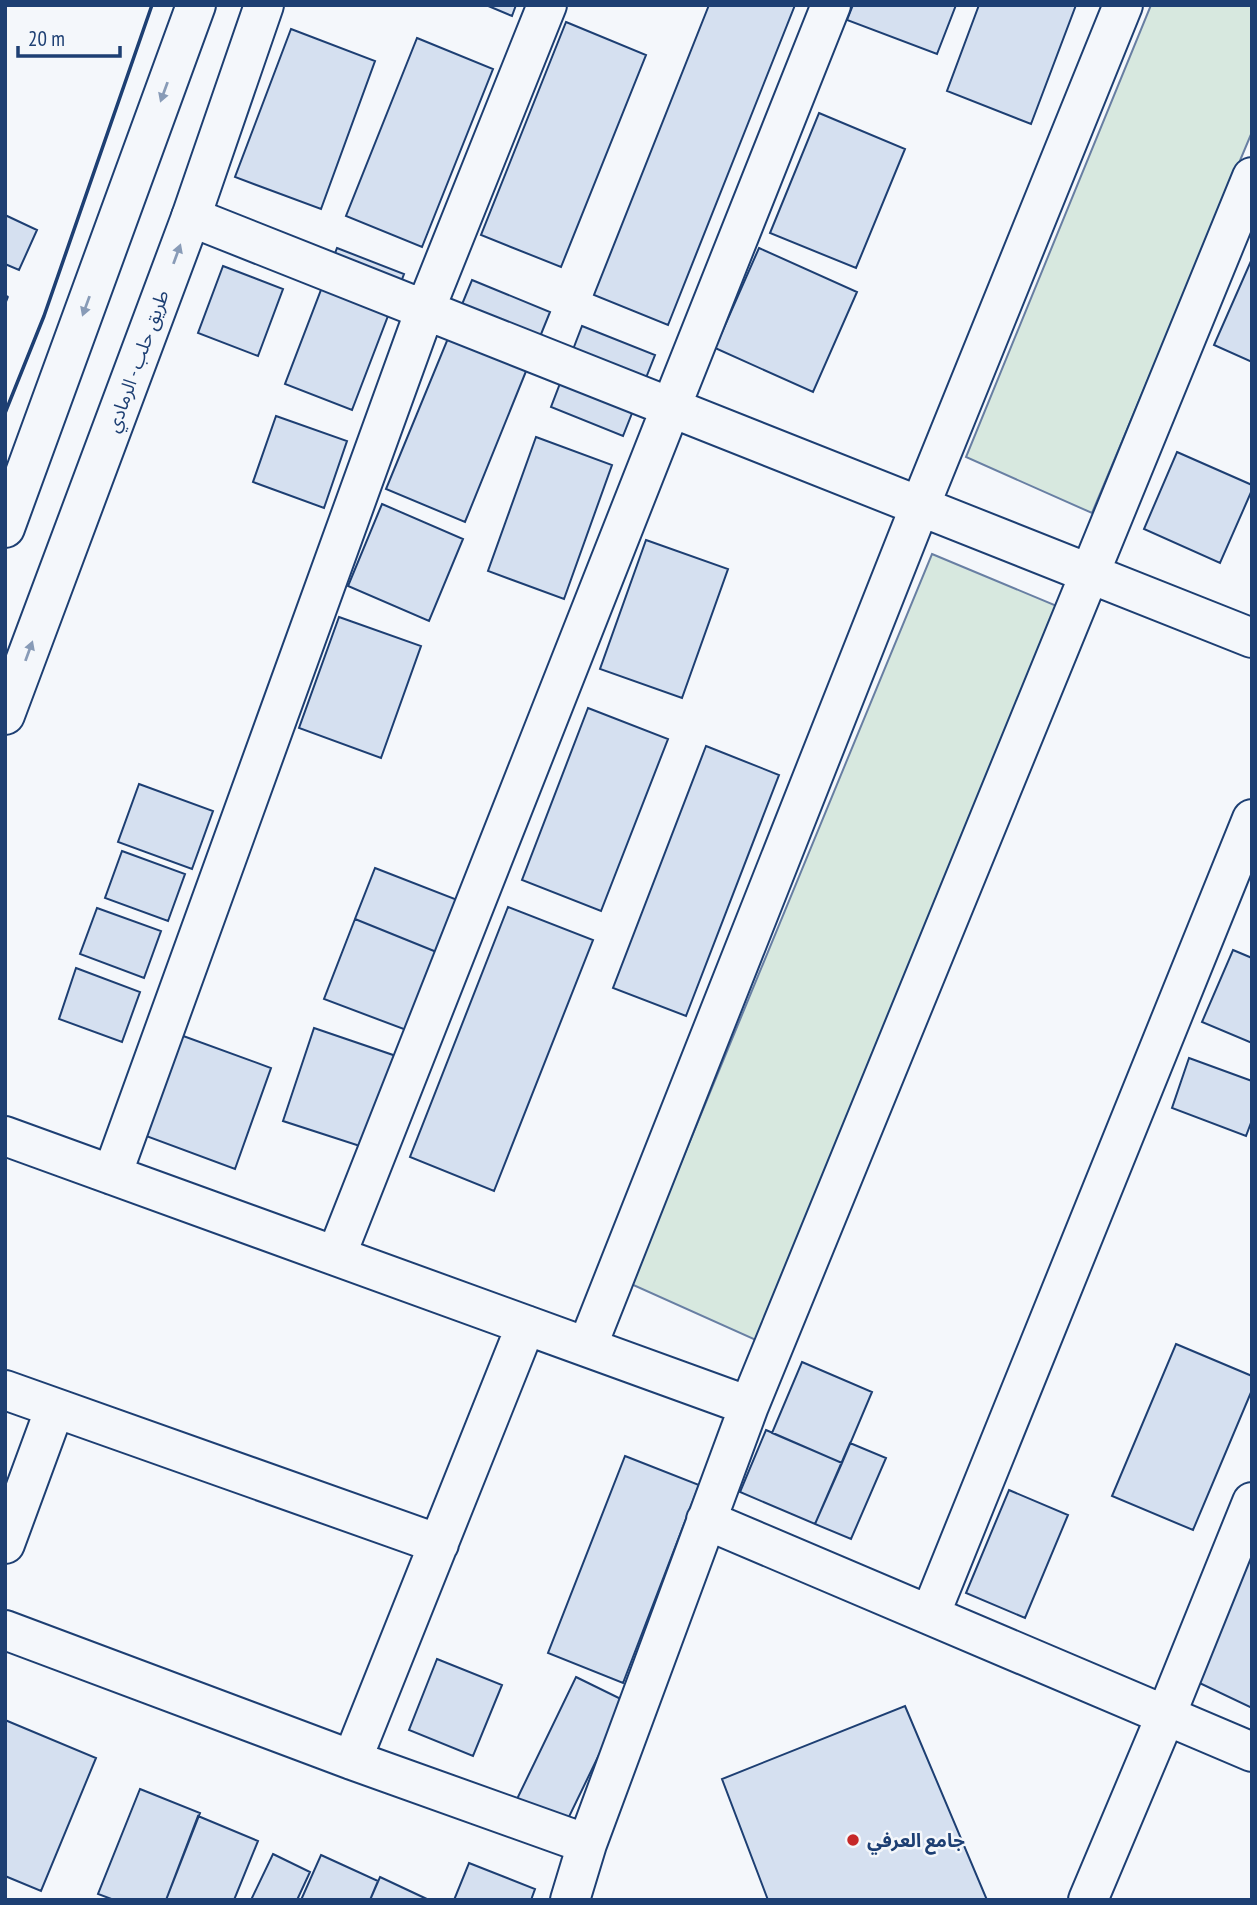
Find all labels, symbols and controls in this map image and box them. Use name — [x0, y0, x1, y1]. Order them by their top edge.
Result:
scale bar — [18, 14, 119, 58]
text: 20 m — [28, 25, 65, 52]
one-way arrow — [159, 82, 170, 103]
one-way arrow — [172, 244, 183, 265]
street label: طريق حلب - الرمادي — [100, 286, 177, 437]
one-way arrow — [80, 296, 91, 317]
one-way arrow — [24, 640, 35, 661]
place label: جامع العرفي — [867, 1828, 965, 1855]
marker: جامع العرفي — [845, 1832, 861, 1848]

